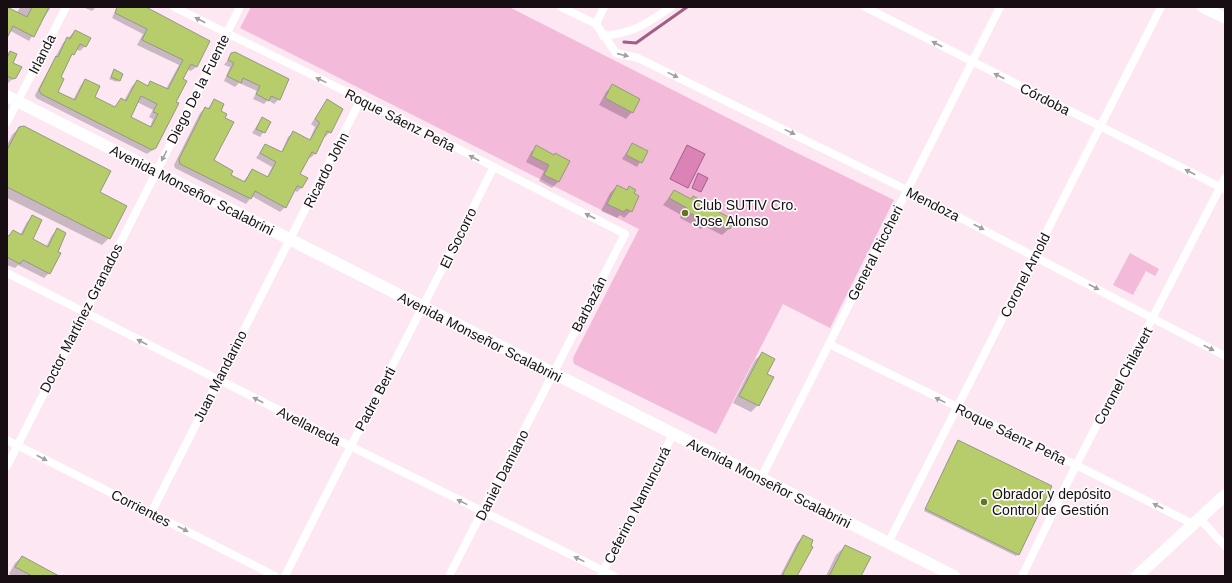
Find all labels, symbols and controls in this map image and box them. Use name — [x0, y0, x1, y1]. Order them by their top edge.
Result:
one-way arrow — [195, 17, 206, 23]
street label: Irlanda — [25, 31, 59, 77]
street label: Diego De la Fuente — [163, 31, 233, 146]
one-way arrow — [931, 41, 943, 47]
one-way arrow — [617, 52, 629, 58]
one-way arrow — [667, 72, 679, 78]
one-way arrow — [993, 72, 1005, 79]
one-way arrow — [315, 77, 326, 83]
street label: Córdoba — [1017, 80, 1073, 118]
street label: Roque Sáenz Peña — [342, 85, 458, 155]
one-way arrow — [784, 129, 795, 135]
street label: Ricardo John — [300, 130, 352, 210]
street label: Avenida Monseñor Scalabrini — [107, 142, 277, 238]
one-way arrow — [161, 150, 168, 161]
one-way arrow — [468, 155, 480, 161]
one-way arrow — [1184, 169, 1196, 175]
street label: Mendoza — [904, 184, 962, 224]
place label: Club SUTIV Cro. Jose Alonso — [693, 197, 797, 229]
street label: General Riccheri — [844, 203, 906, 303]
street label: El Socorro — [436, 205, 480, 271]
marker: Club SUTIV Cro. Jose Alonso — [680, 208, 690, 218]
one-way arrow — [584, 213, 596, 219]
one-way arrow — [973, 224, 985, 230]
street label: Coronel Arnold — [997, 230, 1053, 320]
street label: Doctor Martínez Granados — [36, 241, 126, 395]
street label: Barbazán — [568, 274, 610, 334]
one-way arrow — [1088, 284, 1100, 291]
street label: Avenida Monseñor Scalabrini — [395, 289, 565, 385]
street label: Coronel Chilavert — [1091, 324, 1156, 428]
street label: Juan Mandarino — [190, 327, 250, 424]
one-way arrow — [136, 339, 147, 345]
one-way arrow — [1204, 344, 1215, 351]
street label: Padre Berti — [351, 364, 399, 434]
one-way arrow — [252, 397, 263, 403]
one-way arrow — [935, 397, 946, 403]
street label: Roque Sáenz Peña — [953, 400, 1069, 468]
street label: Avellaneda — [275, 403, 344, 449]
street label: Daniel Damiano — [472, 427, 532, 523]
street label: Avenida Monseñor Scalabrini — [684, 435, 854, 531]
street label: Ceferino Namuncurá — [601, 444, 674, 566]
one-way arrow — [36, 455, 48, 461]
street label: Corrientes — [109, 486, 173, 530]
place label: Obrador y depósito Control de Gestión — [992, 486, 1111, 518]
marker: Obrador y depósito Control de Gestión — [979, 497, 989, 507]
one-way arrow — [456, 499, 468, 505]
one-way arrow — [1152, 503, 1164, 510]
one-way arrow — [177, 526, 189, 532]
one-way arrow — [573, 556, 584, 562]

